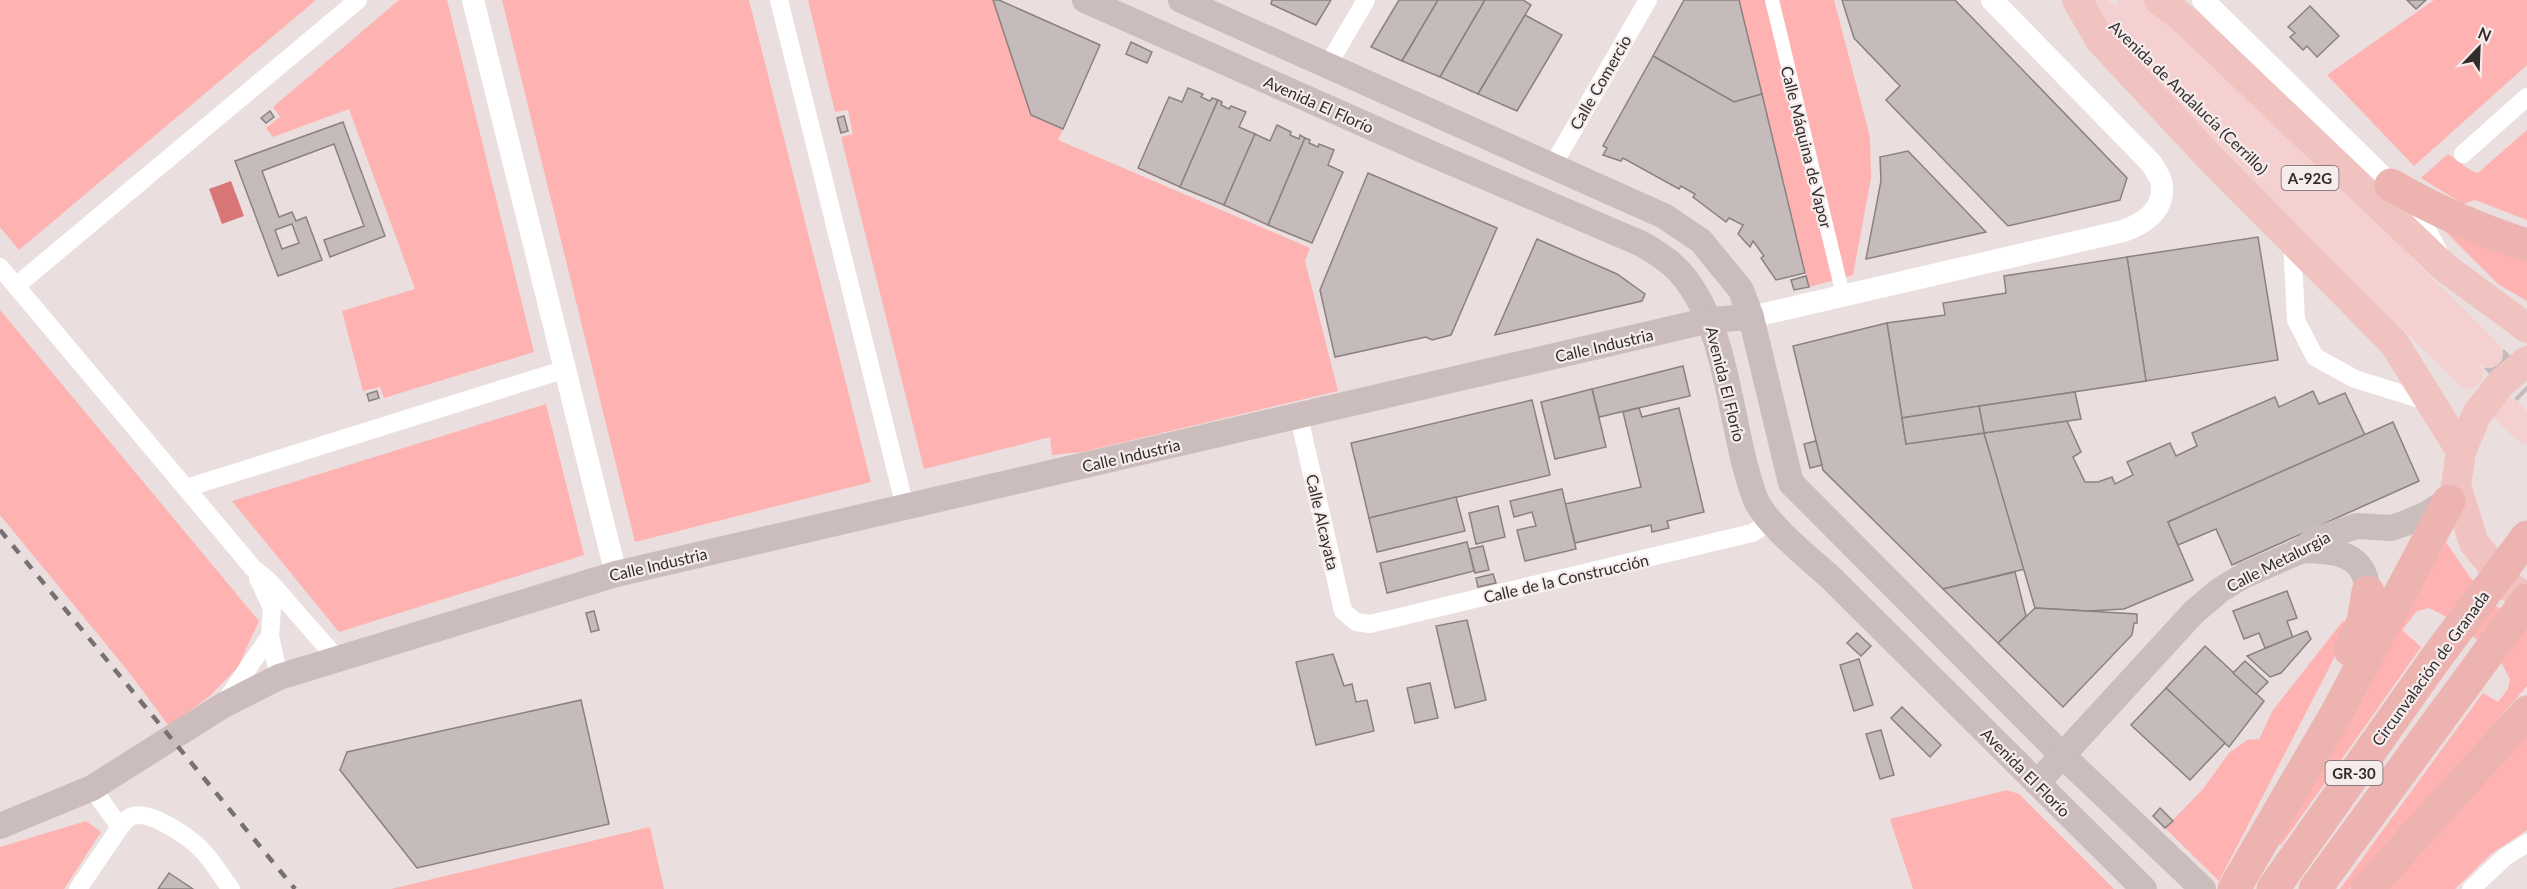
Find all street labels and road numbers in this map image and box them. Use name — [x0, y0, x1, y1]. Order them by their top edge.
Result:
street label: Avenida de Andalucía (Cerrillo) — [2106, 16, 2272, 178]
street label: Calle Comercio — [1565, 31, 1635, 133]
street label: Calle Máquina de Vapor — [1778, 64, 1836, 230]
street label: Avenida El Florío — [1261, 71, 1377, 137]
road number: A-92G — [2282, 166, 2338, 190]
street label: Calle Industria — [1553, 324, 1655, 366]
street label: Avenida El Florío — [1703, 324, 1749, 444]
street label: Calle Industria — [1080, 434, 1182, 476]
street label: Calle Alcayata — [1303, 472, 1343, 572]
street label: Calle Metalurgia — [2223, 527, 2333, 595]
street label: Calle Industria — [607, 543, 709, 585]
street label: Calle de la Construcción — [1482, 550, 1650, 606]
street label: Circunvalación de Granada — [2367, 587, 2493, 749]
street label: Avenida El Florío — [1978, 724, 2074, 820]
road number: GR-30 — [2326, 761, 2382, 785]

